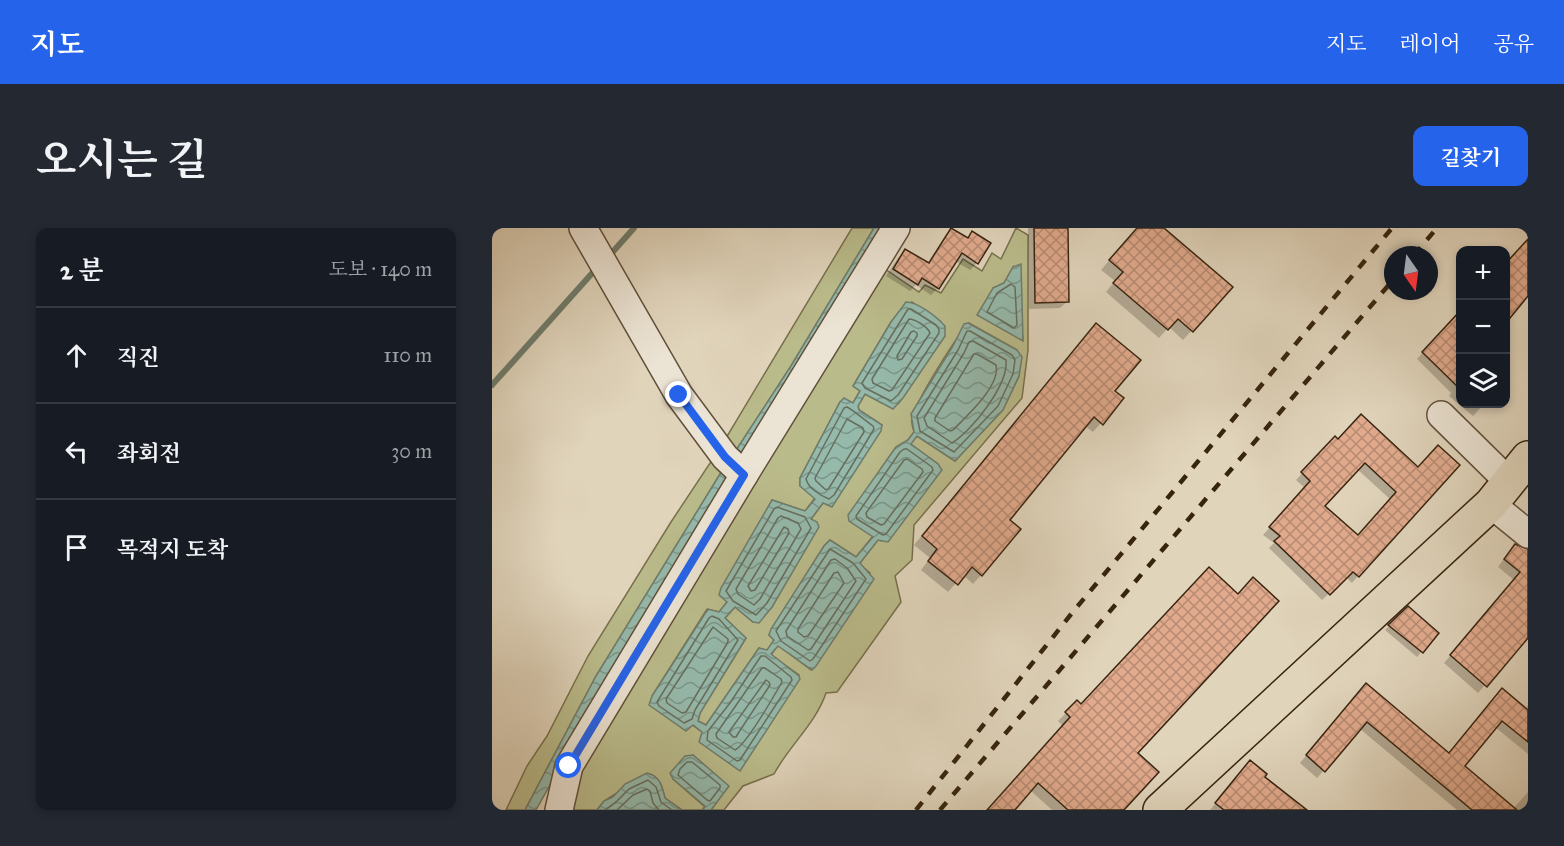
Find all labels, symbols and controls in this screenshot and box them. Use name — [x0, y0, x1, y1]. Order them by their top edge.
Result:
text: 지도 — [30, 27, 84, 62]
text: 지도 — [1326, 31, 1367, 57]
text: 레이어 — [1400, 31, 1460, 57]
text: 공유 — [1493, 31, 1534, 57]
button: 길찾기 — [1413, 126, 1528, 186]
text: 오시는 길 — [36, 134, 207, 186]
north arrow — [1384, 246, 1438, 300]
map controls — [1456, 246, 1510, 408]
button: + — [1456, 246, 1510, 300]
text: 2 분 — [60, 254, 104, 286]
text: 도보 · 140 m — [329, 257, 432, 281]
button: − — [1456, 300, 1510, 354]
icon: ahead — [60, 339, 93, 372]
text: 110 m — [384, 343, 432, 367]
text: 직진 — [117, 344, 160, 371]
button: layers — [1456, 354, 1510, 408]
route end — [665, 381, 691, 407]
icon: left — [60, 435, 93, 468]
text: 30 m — [391, 439, 432, 463]
text: 좌회전 — [117, 440, 181, 467]
icon: arrive — [60, 531, 93, 564]
text: 목적지 도착 — [117, 536, 228, 563]
route start — [555, 752, 581, 778]

